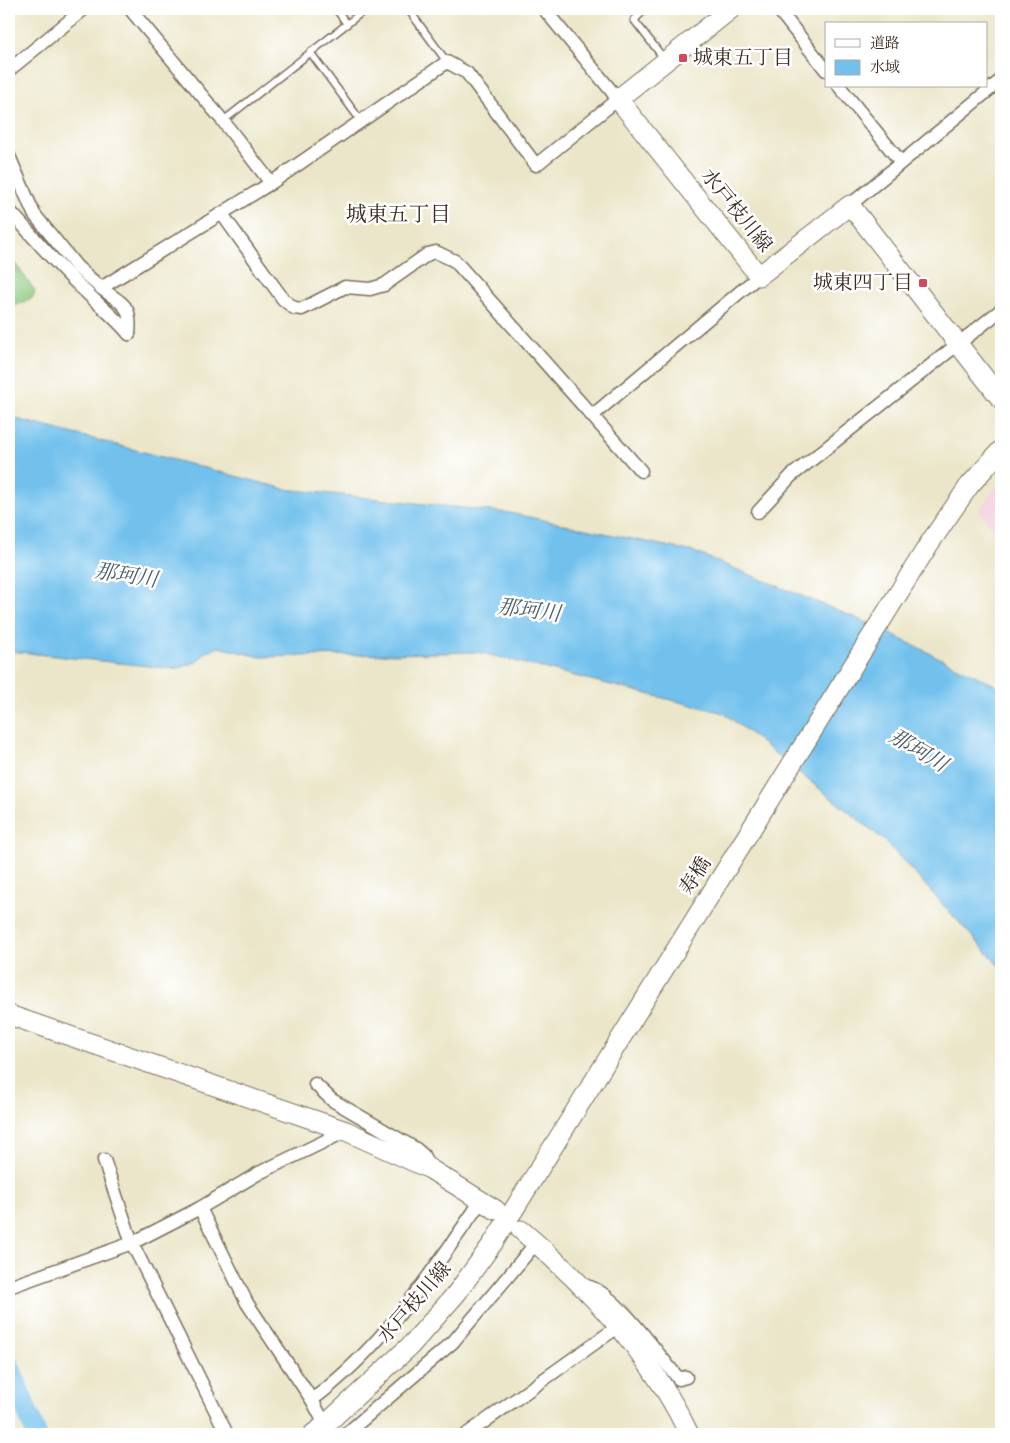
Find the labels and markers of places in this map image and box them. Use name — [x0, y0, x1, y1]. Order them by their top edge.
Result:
place label: 城東五丁目 — [693, 46, 793, 71]
marker: 城東五丁目 — [677, 52, 689, 64]
place label: 城東四丁目 — [813, 271, 913, 296]
marker: 城東四丁目 — [917, 277, 929, 289]

